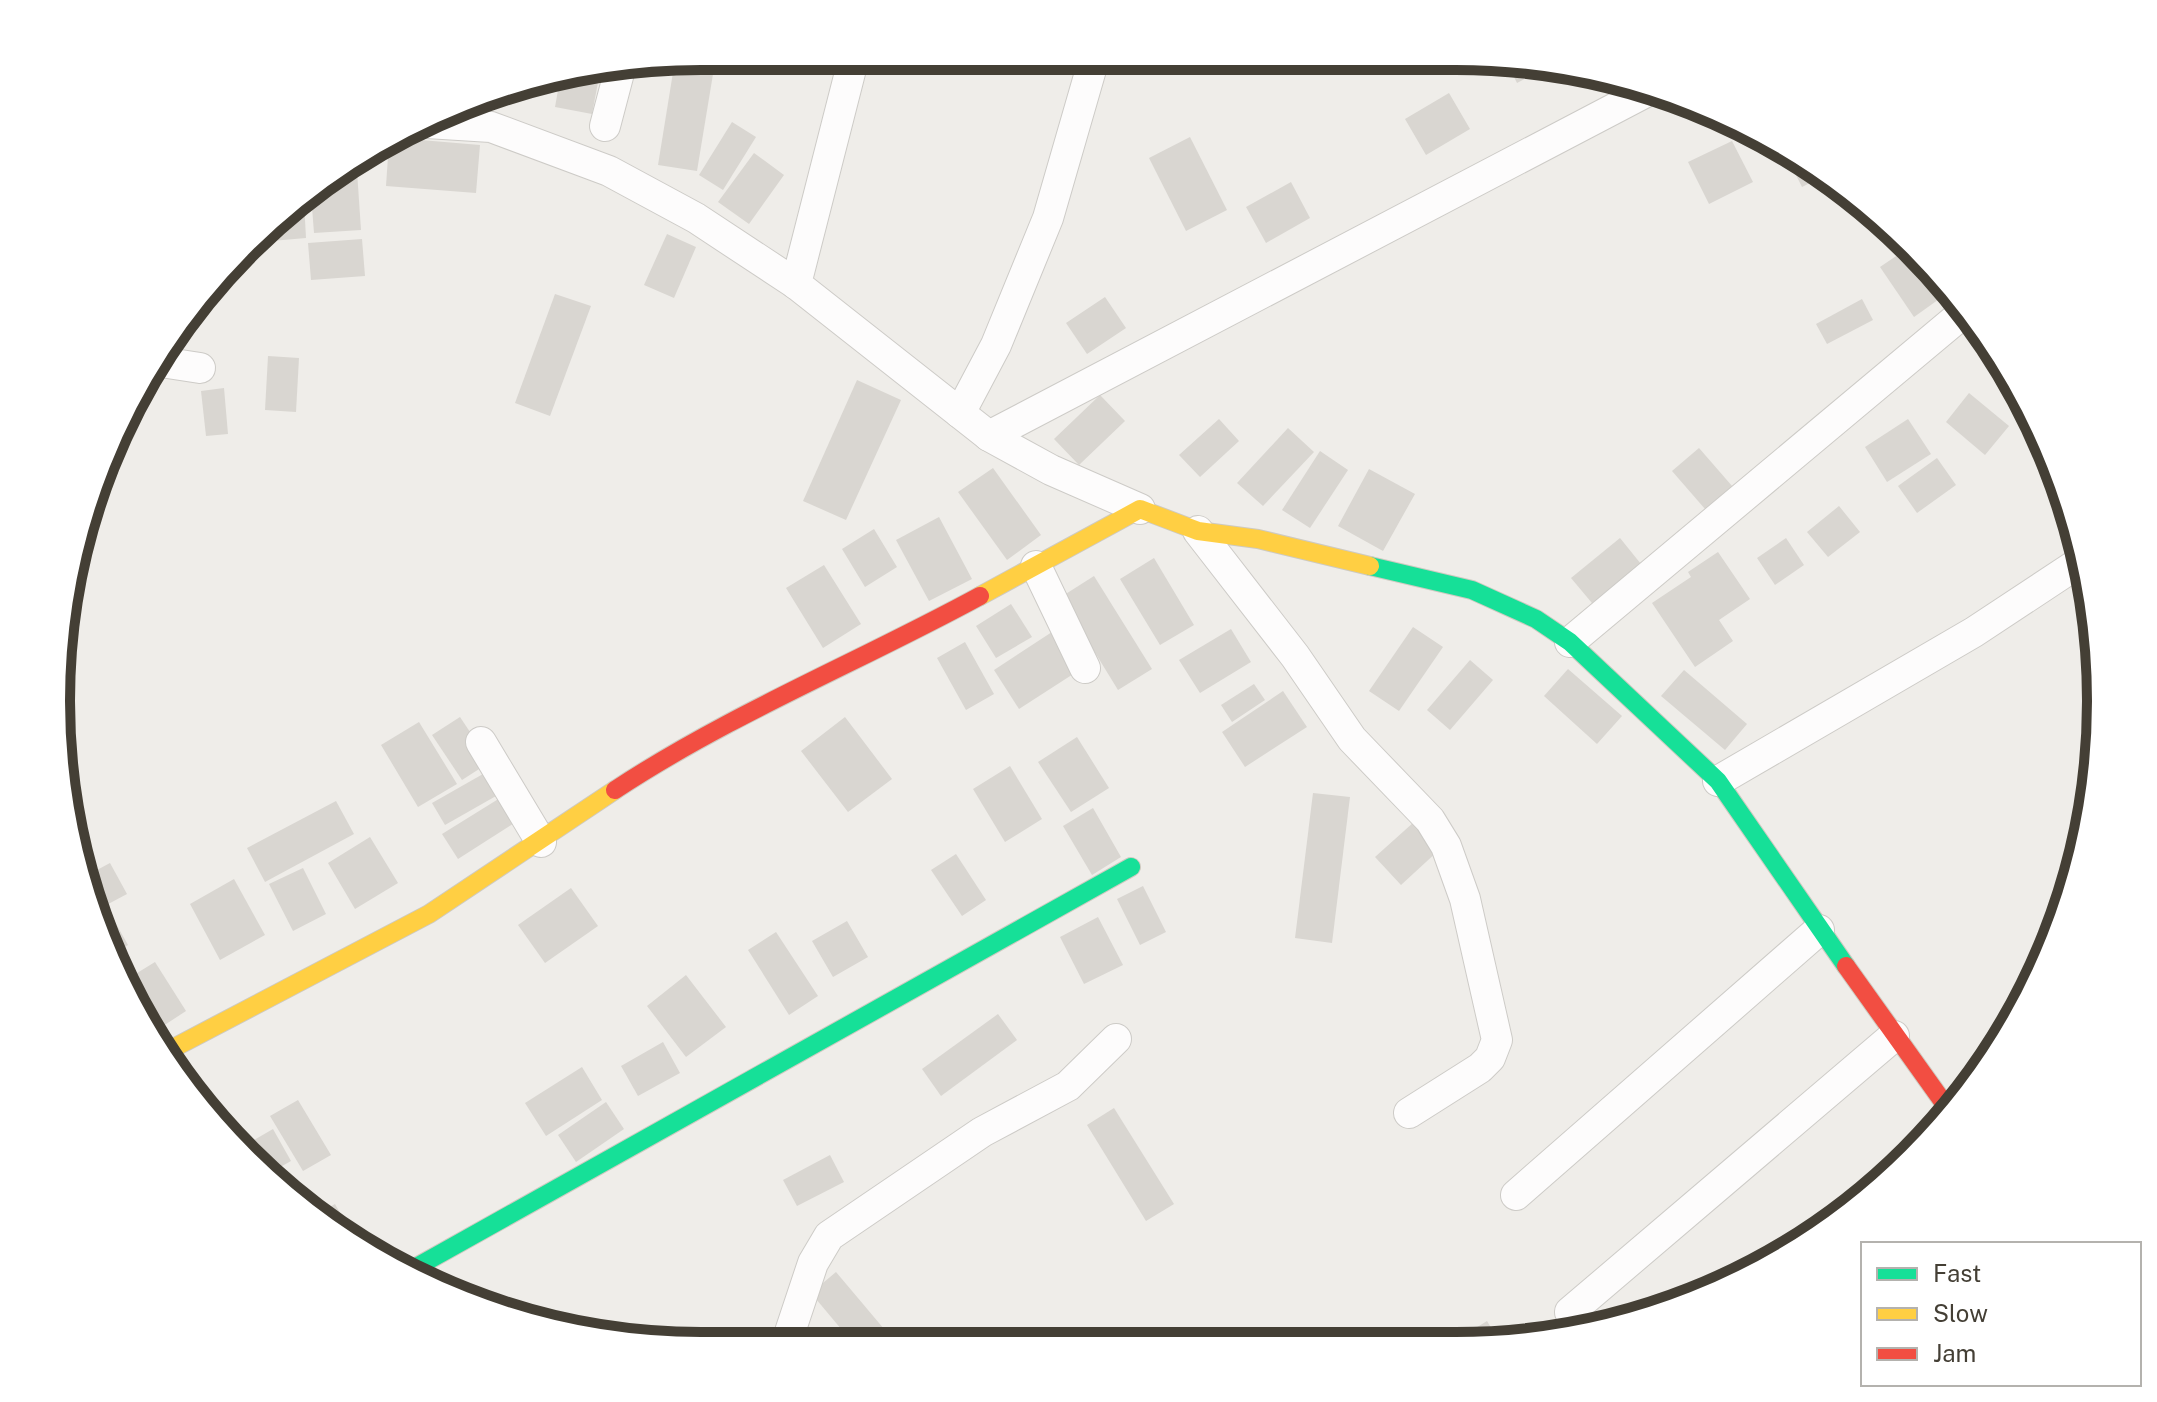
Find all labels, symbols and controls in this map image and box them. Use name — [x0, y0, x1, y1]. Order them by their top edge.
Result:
legend — [1861, 1242, 2141, 1386]
text: Fast — [1933, 1259, 1981, 1287]
text: Slow — [1933, 1299, 1988, 1327]
text: Jam — [1933, 1339, 1976, 1367]

